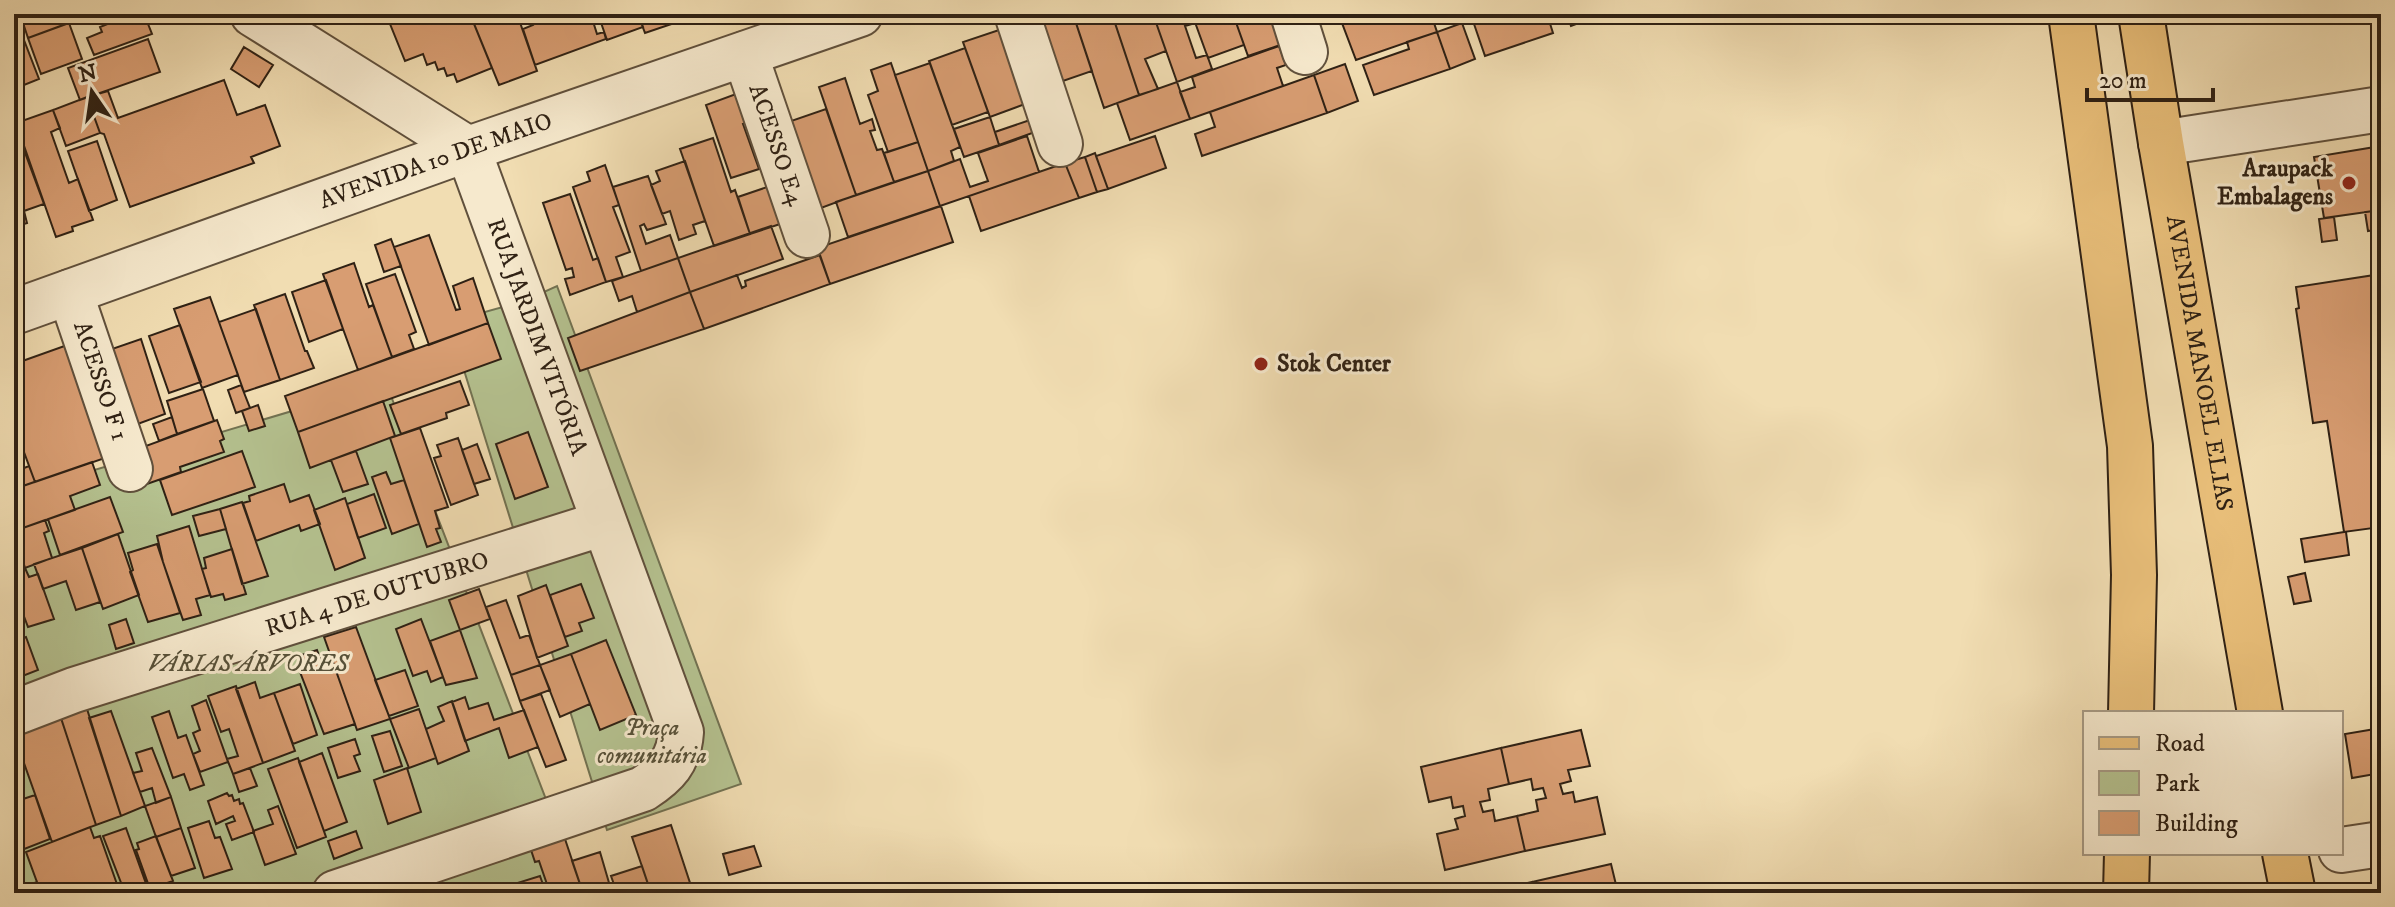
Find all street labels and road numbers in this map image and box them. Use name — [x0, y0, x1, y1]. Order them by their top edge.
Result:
street label: ACESSO E4 — [741, 80, 811, 211]
street label: AVENIDA 10 DE MAIO — [315, 106, 556, 216]
street label: AVENIDA MANOEL ELIAS — [2159, 213, 2240, 513]
street label: RUA JARDIM VITÓRIA — [480, 214, 594, 460]
street label: ACESSO F 1 — [66, 317, 134, 445]
street label: RUA 4 DE OUTUBRO — [262, 545, 493, 644]

